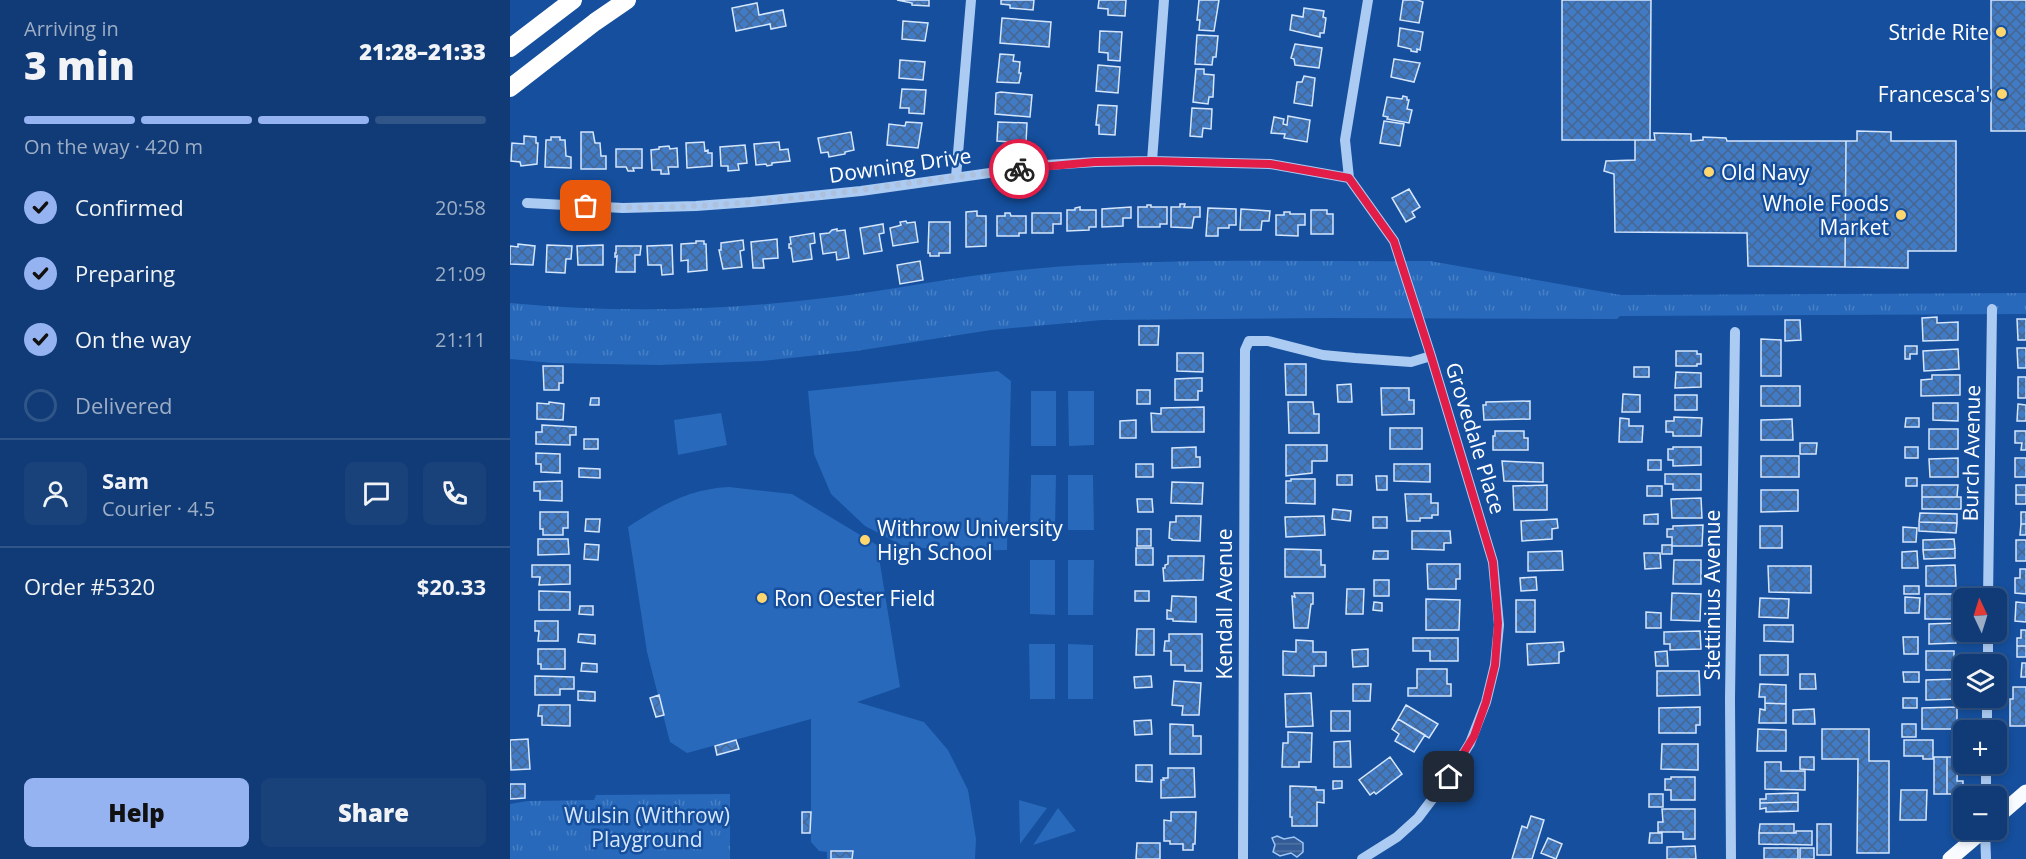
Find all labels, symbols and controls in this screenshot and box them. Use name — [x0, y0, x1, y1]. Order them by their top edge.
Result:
text: Arriving in — [24, 15, 119, 42]
place label: Stride Rite — [1888, 18, 1989, 46]
marker: Stride Rite — [1994, 25, 2008, 39]
text: 21:28–21:33 — [359, 36, 486, 66]
text: 3 min — [24, 38, 135, 91]
place label: Francesca's — [1878, 80, 1990, 108]
marker: Francesca's — [1995, 87, 2009, 101]
text: On the way · 420 m — [24, 133, 203, 160]
courier — [989, 139, 1049, 199]
street label: Downing Drive — [827, 141, 973, 189]
icon: bike — [1003, 153, 1036, 186]
place label: Old Navy — [1721, 158, 1810, 186]
marker: Old Navy — [1702, 165, 1716, 179]
pin — [560, 180, 611, 231]
icon: bag — [569, 189, 602, 222]
place label: Whole Foods Market — [1763, 189, 1889, 241]
icon: check — [24, 191, 57, 224]
text: Confirmed — [75, 192, 184, 222]
text: 20:58 — [435, 194, 486, 221]
marker: Whole Foods Market — [1894, 208, 1908, 222]
icon: check — [24, 257, 57, 290]
text: Preparing — [75, 258, 175, 288]
text: 21:09 — [435, 260, 486, 287]
icon: check — [24, 323, 57, 356]
text: On the way — [75, 324, 191, 354]
text: 21:11 — [435, 326, 486, 353]
street label: Grovedale Place — [1440, 359, 1512, 517]
street label: Burch Avenue — [1956, 385, 1986, 521]
text: Delivered — [75, 390, 173, 420]
button: person — [24, 462, 87, 525]
button: chat — [345, 462, 408, 525]
button: phone — [423, 462, 486, 525]
text: Sam — [102, 465, 149, 495]
text: Courier · 4.5 — [102, 495, 215, 522]
street label: Stettinius Avenue — [1698, 510, 1726, 680]
place label: Withrow University High School — [877, 514, 1063, 566]
street label: Kendall Avenue — [1210, 528, 1238, 680]
marker: Withrow University High School — [858, 533, 872, 547]
text: Order #5320 — [24, 571, 155, 601]
text: $20.33 — [417, 571, 486, 601]
place label: Ron Oester Field — [774, 584, 935, 612]
north arrow — [1953, 588, 2007, 642]
map controls — [1953, 588, 2007, 840]
marker: Ron Oester Field — [755, 591, 769, 605]
button: layers — [1953, 654, 2007, 708]
button: + — [1953, 720, 2007, 774]
pin — [1423, 751, 1474, 802]
icon: home — [1432, 760, 1465, 793]
button: Help — [24, 778, 249, 847]
button: Share — [261, 778, 486, 847]
button: − — [1953, 786, 2007, 840]
park label: Wulsin (Withrow) Playground — [564, 801, 730, 853]

